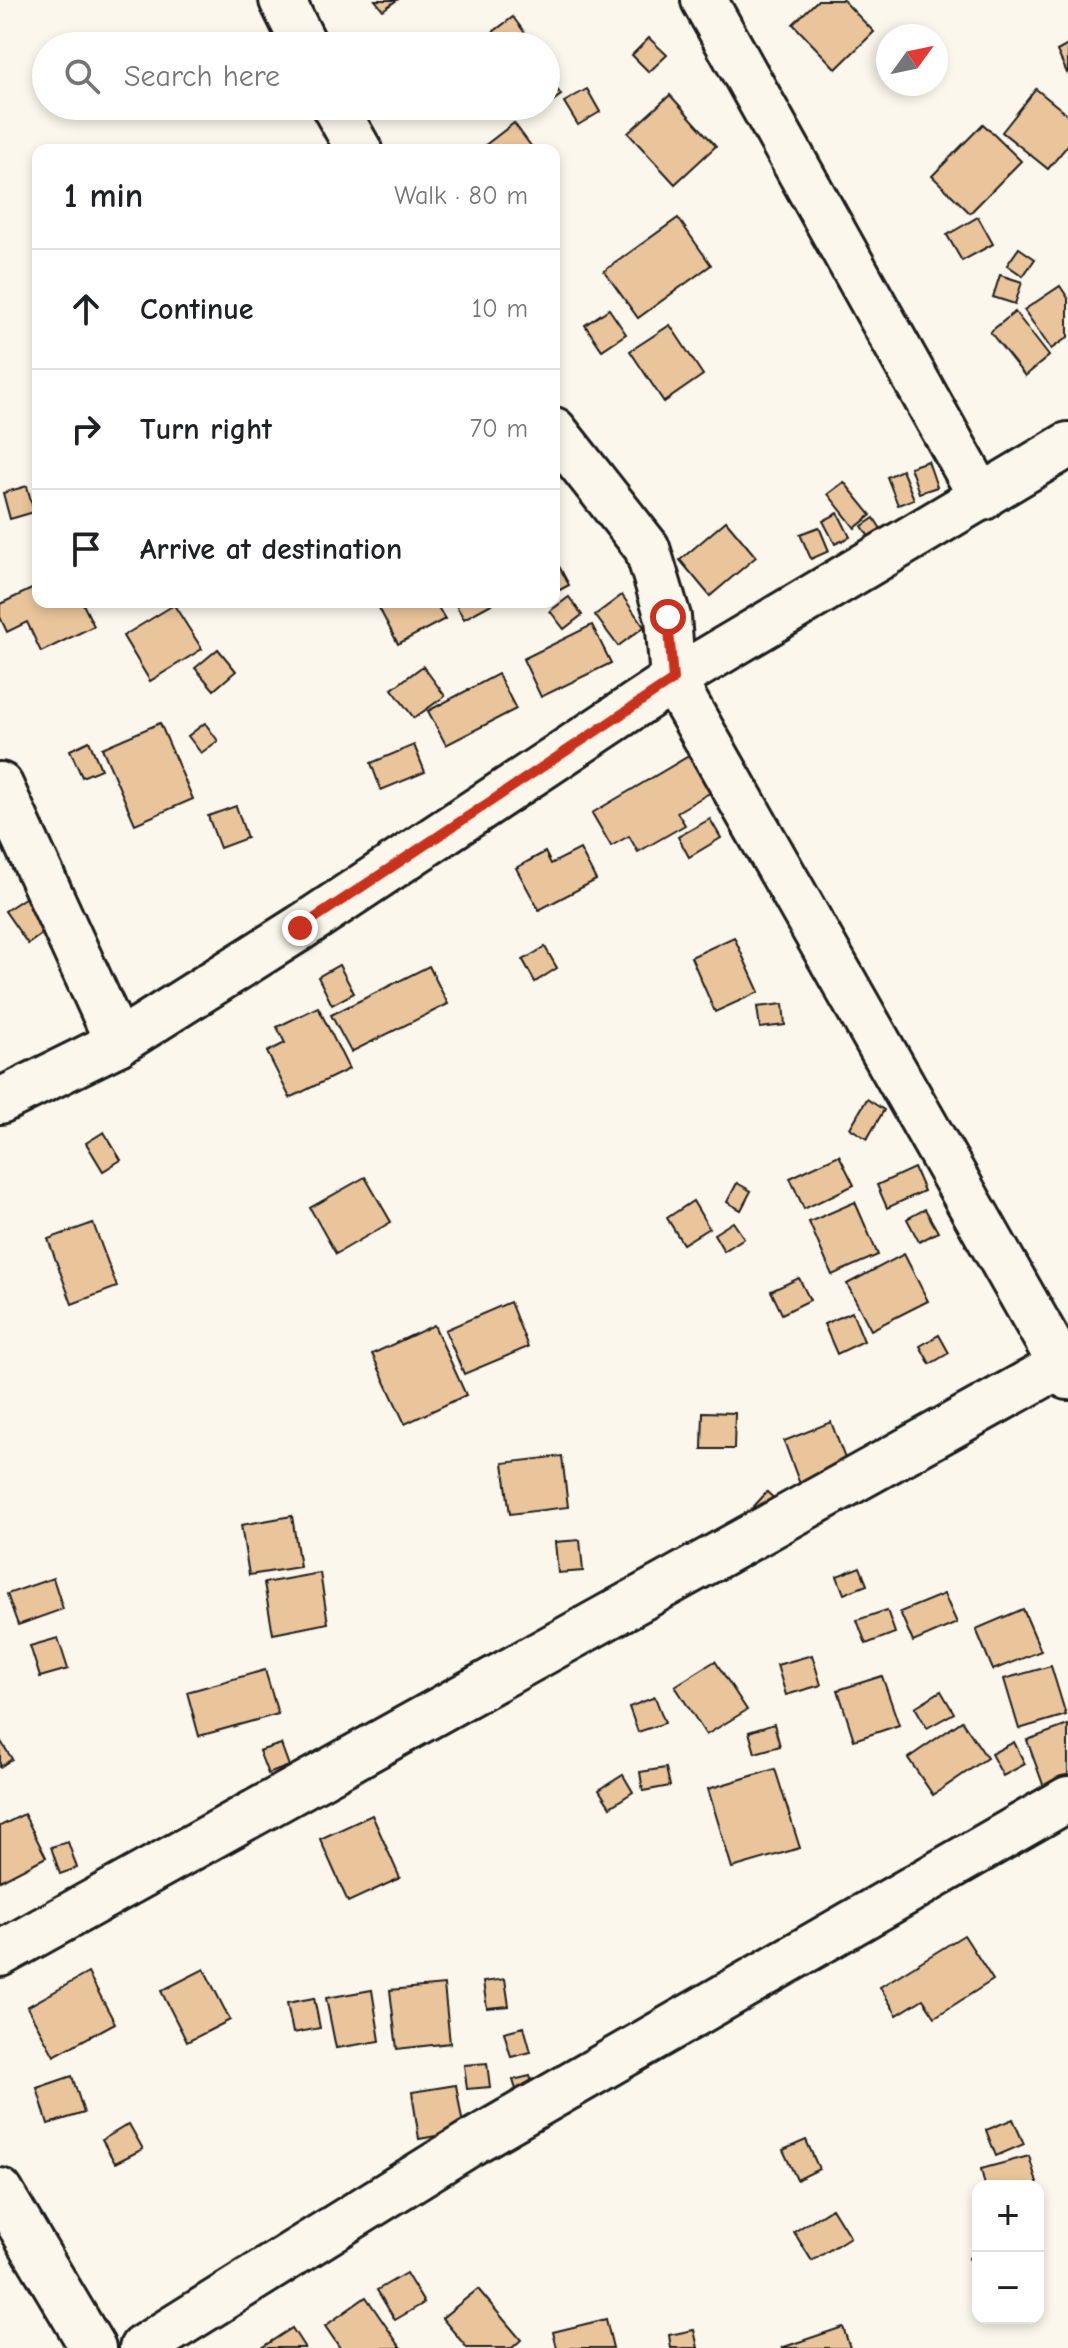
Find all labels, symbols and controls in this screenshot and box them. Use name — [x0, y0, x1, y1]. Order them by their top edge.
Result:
north arrow — [876, 24, 948, 96]
search box — [32, 32, 560, 120]
icon: search — [60, 54, 104, 98]
text: Search here — [124, 59, 280, 94]
text: 1 min — [64, 176, 143, 216]
text: Walk · 80 m — [394, 181, 528, 211]
icon: ahead — [64, 287, 108, 331]
text: Continue — [140, 292, 254, 327]
text: 10 m — [472, 294, 528, 324]
icon: right — [64, 407, 108, 451]
text: Turn right — [140, 412, 272, 447]
text: 70 m — [470, 414, 528, 444]
icon: arrive — [64, 527, 108, 571]
text: Arrive at destination — [140, 532, 402, 567]
route start — [650, 599, 686, 635]
route end — [282, 910, 318, 946]
map controls — [972, 2180, 1044, 2324]
button: + — [972, 2180, 1044, 2252]
button: − — [972, 2252, 1044, 2324]

